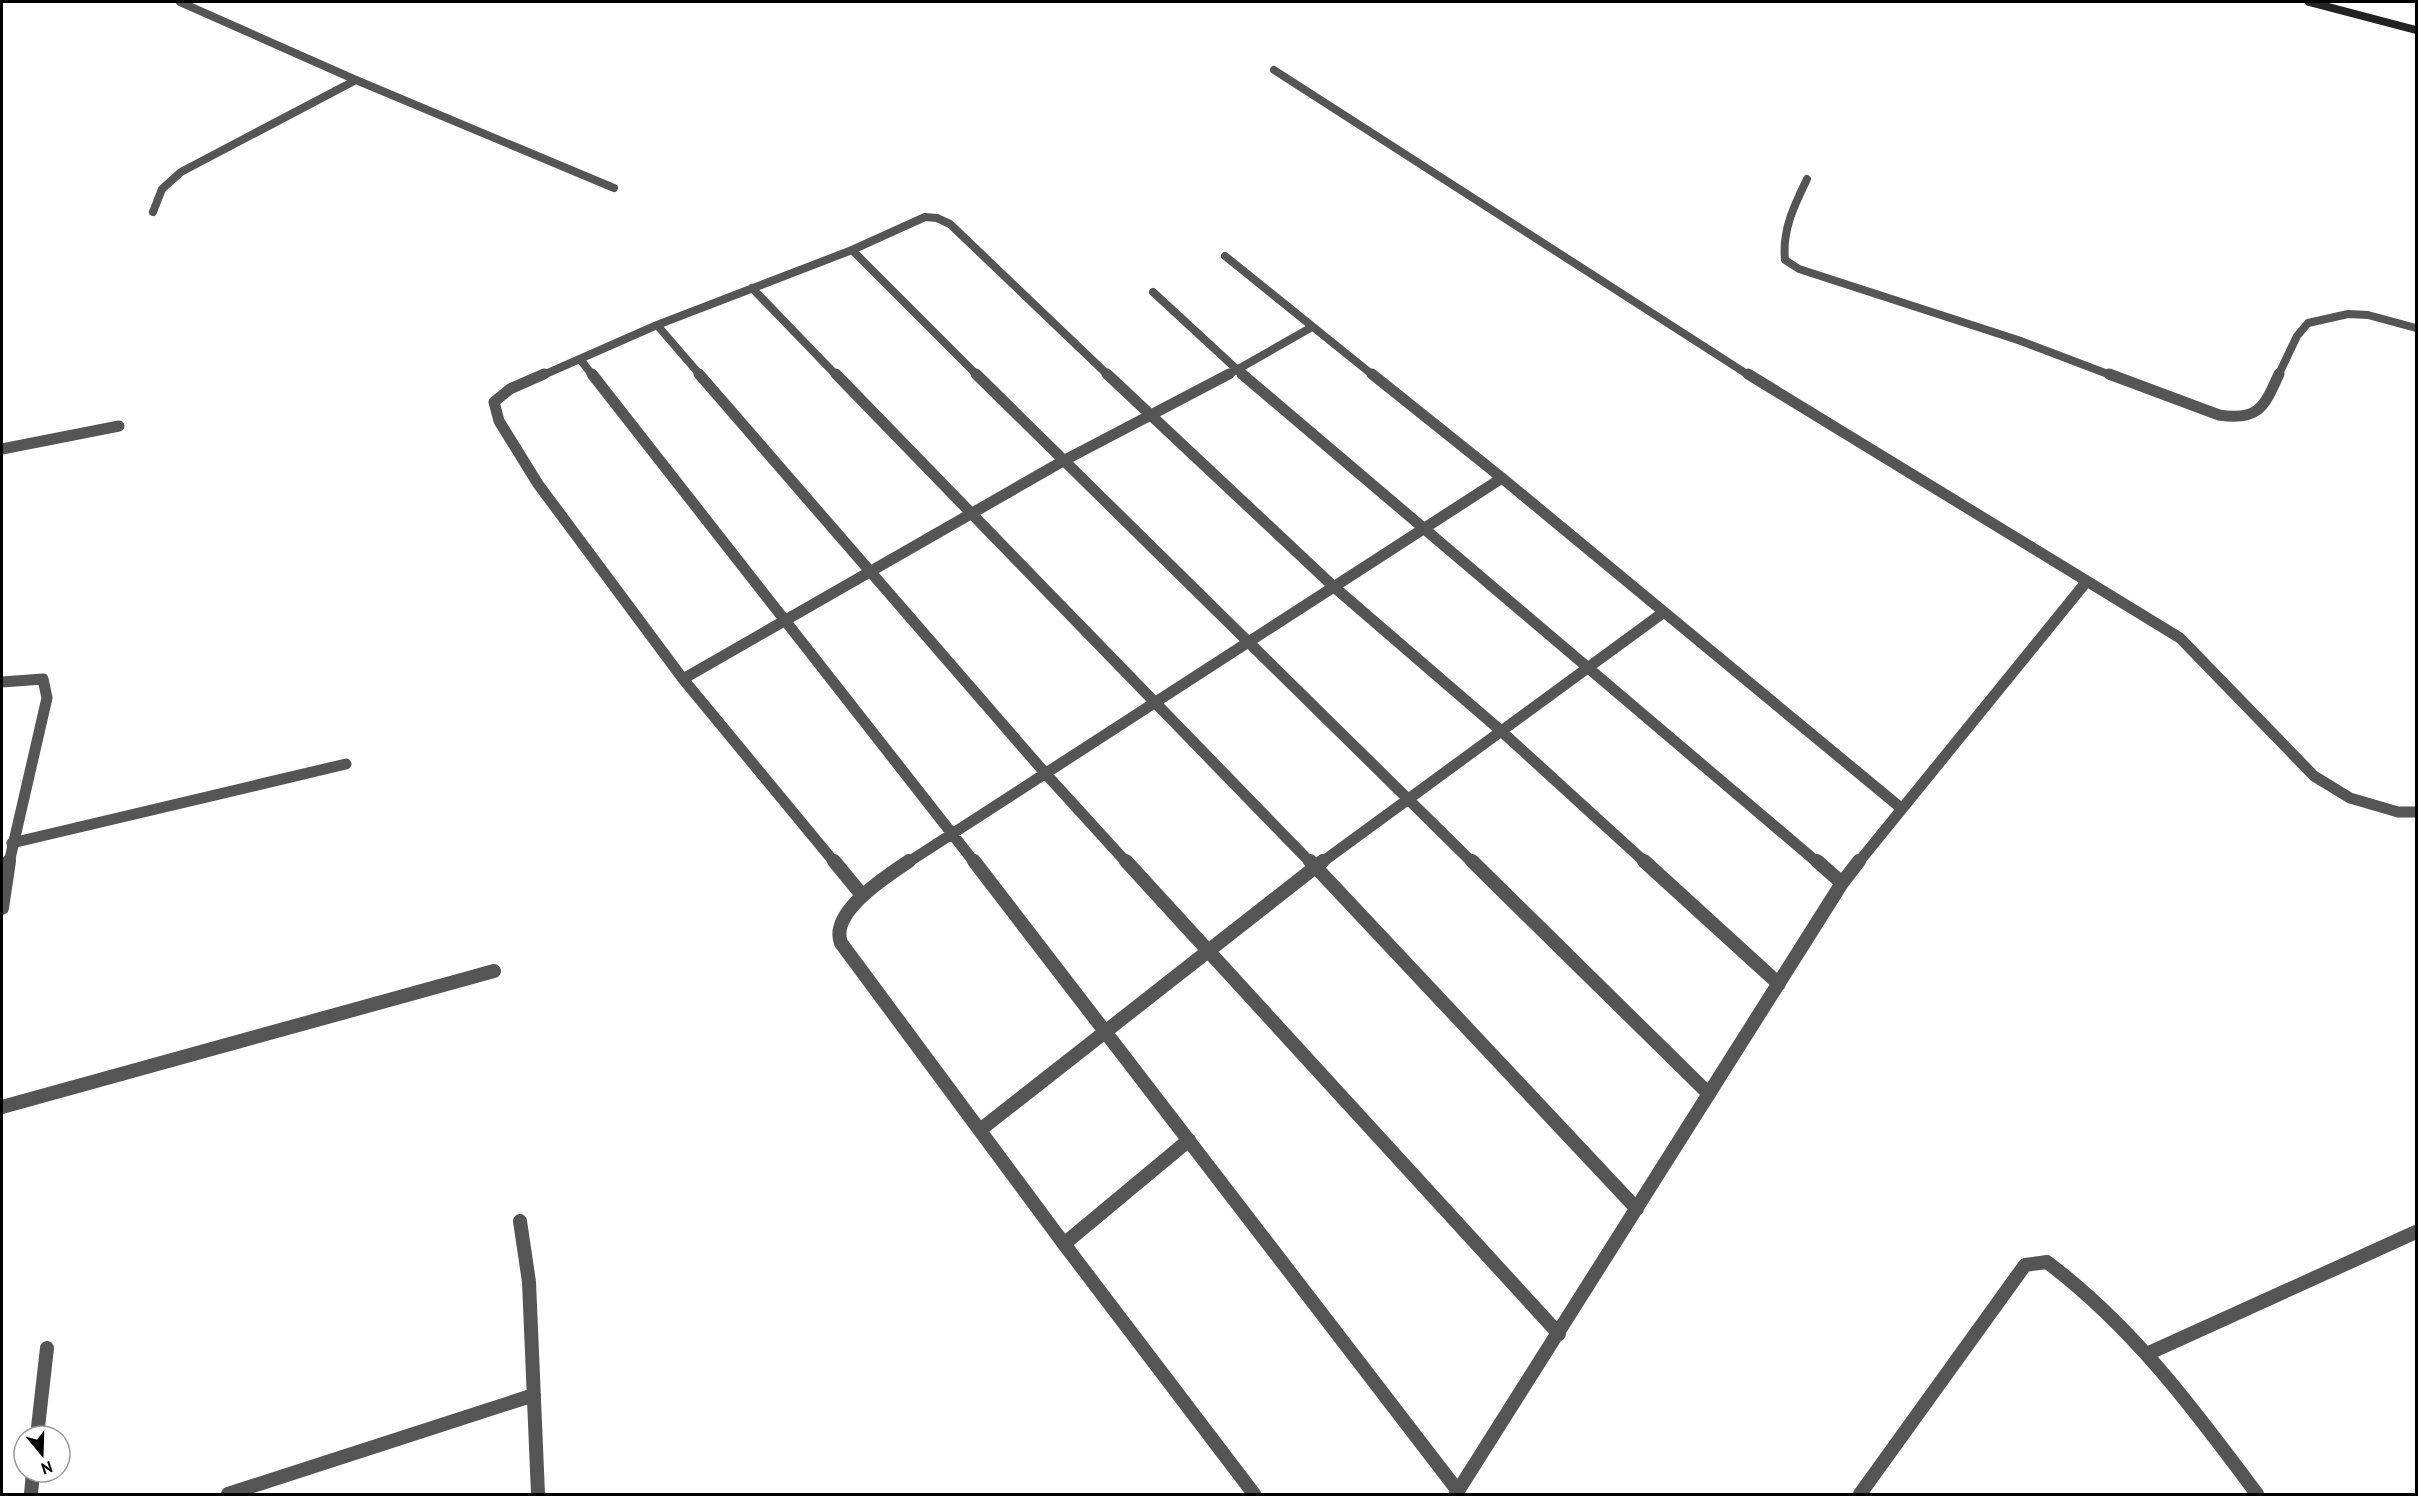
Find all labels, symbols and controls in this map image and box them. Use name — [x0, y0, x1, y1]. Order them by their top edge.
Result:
north arrow — [12, 1424, 72, 1484]
text: N — [39, 1457, 55, 1479]

